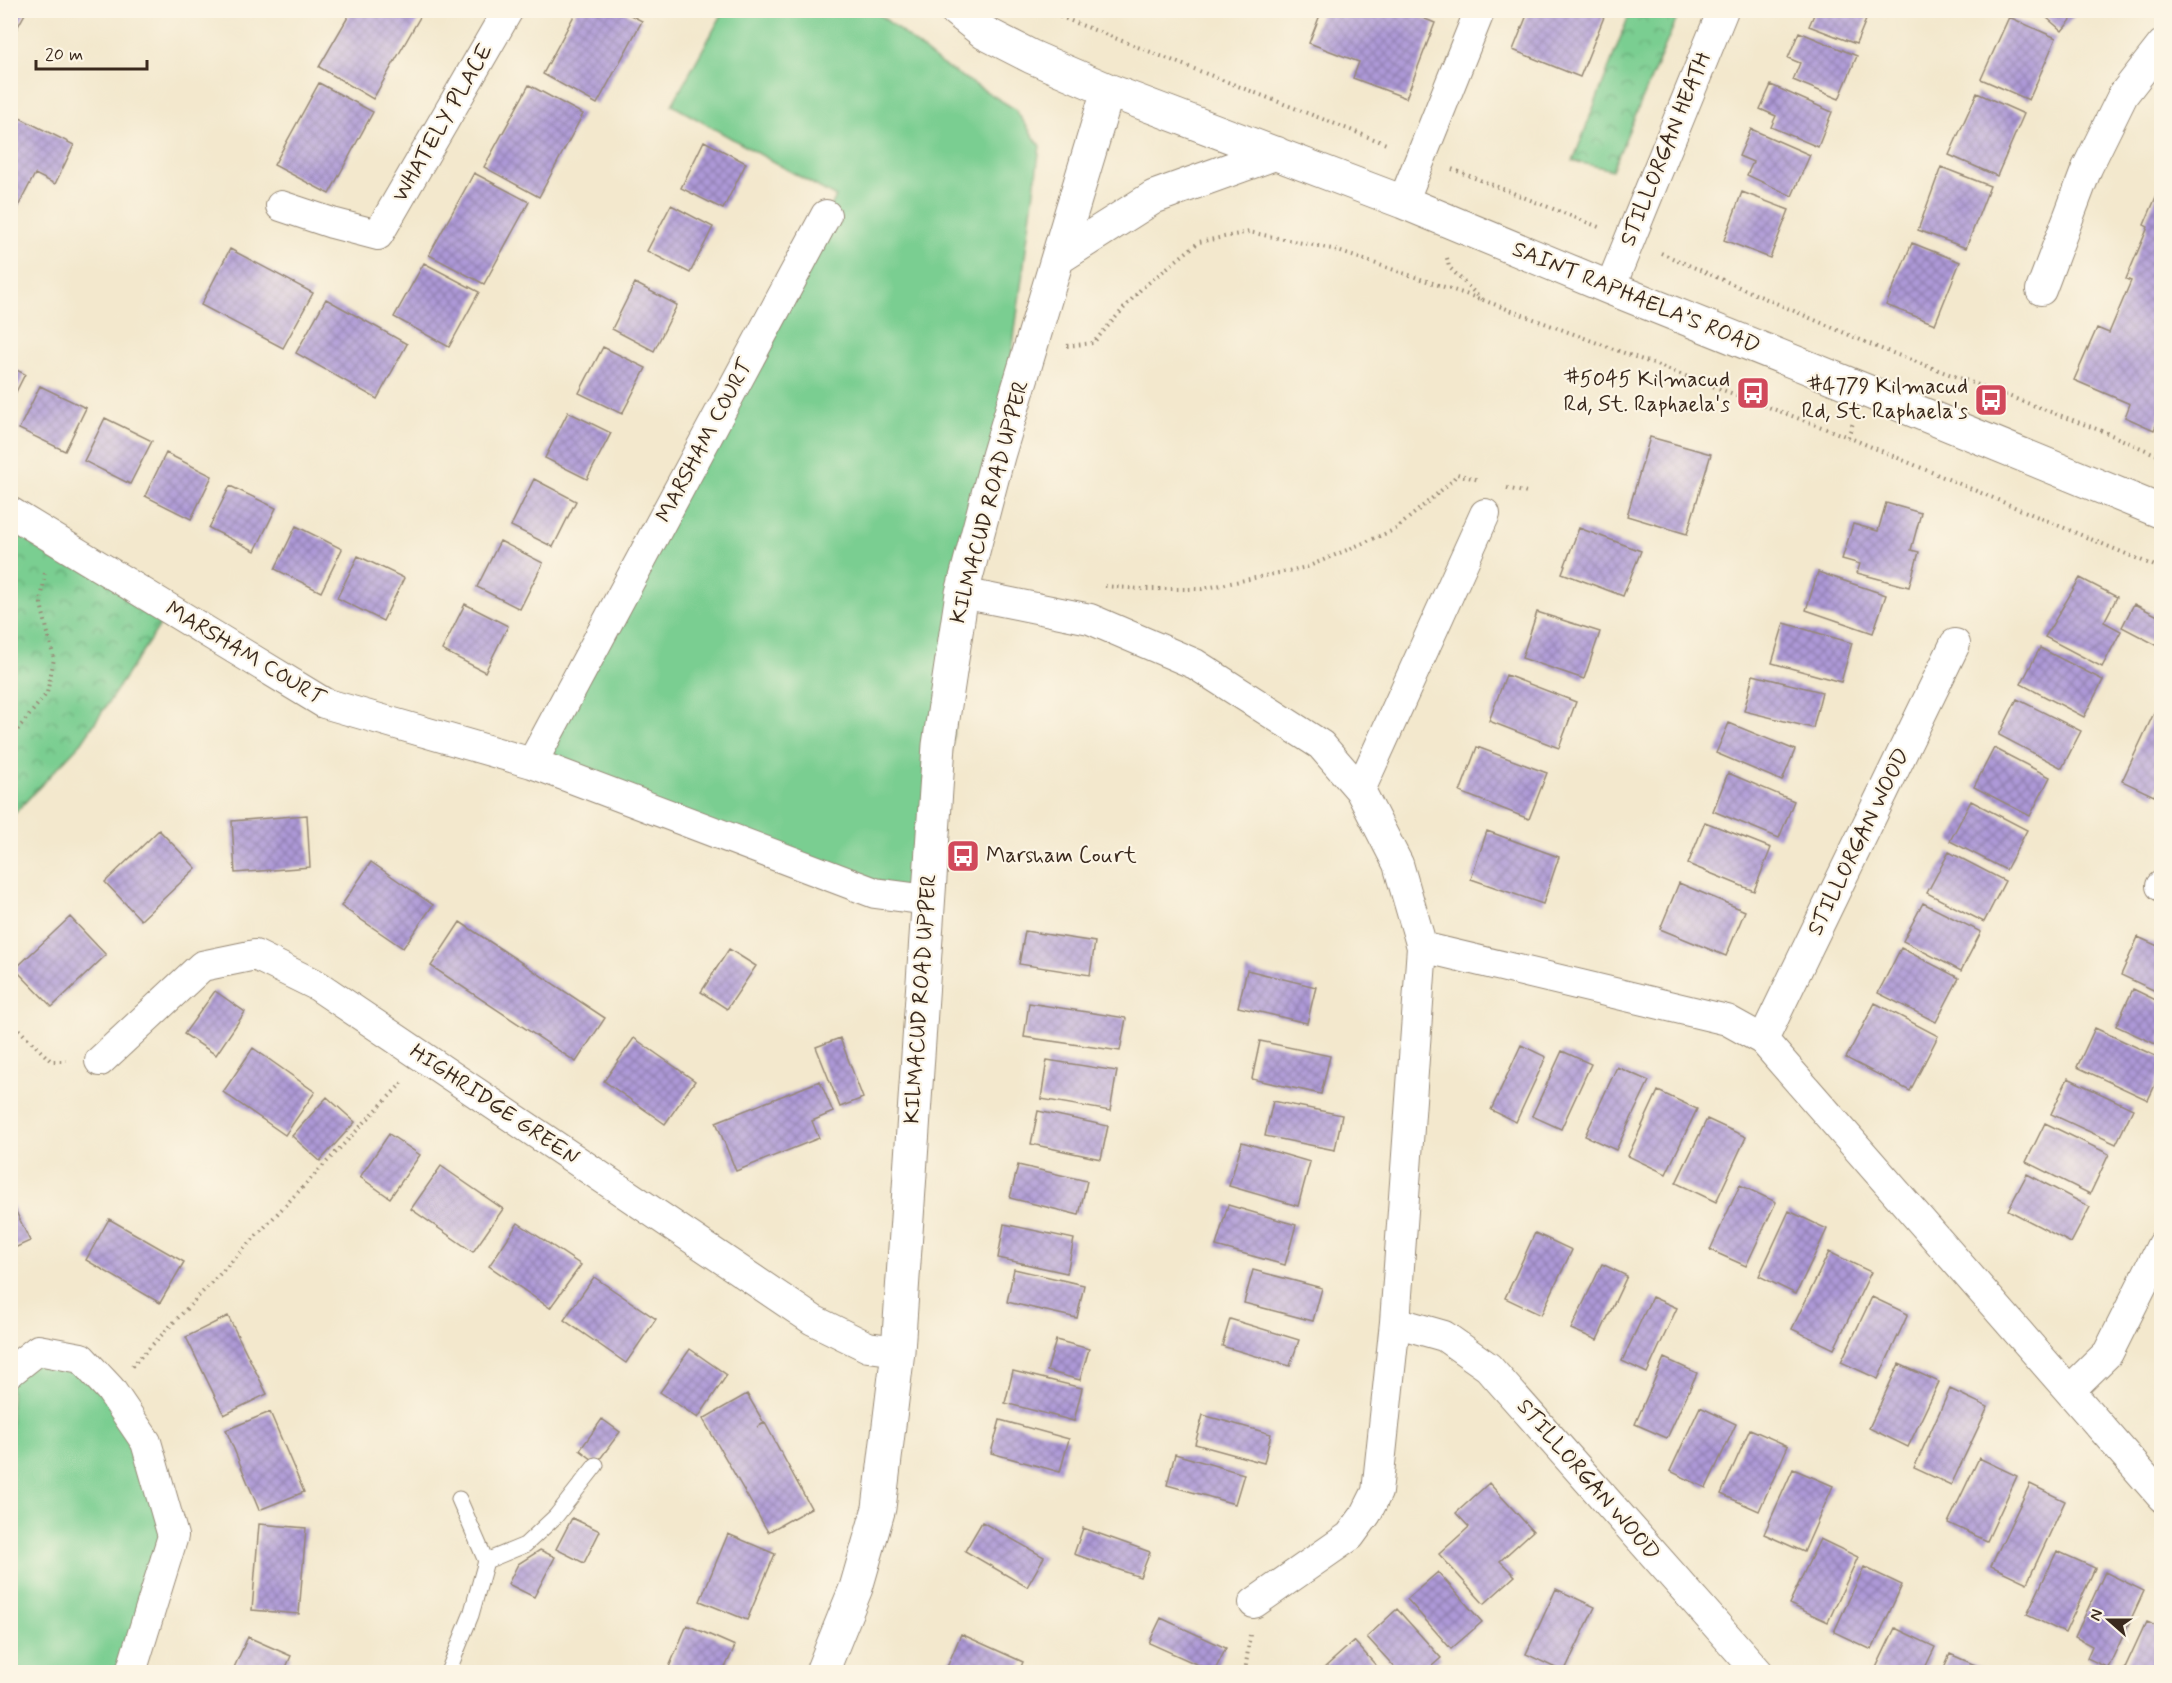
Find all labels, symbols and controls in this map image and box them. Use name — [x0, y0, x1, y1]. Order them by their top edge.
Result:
scale bar — [36, 33, 147, 71]
street label: WHATELY PLACE — [386, 39, 500, 207]
text: 20 m — [45, 43, 83, 67]
street label: STILLORGAN HEATH — [1614, 48, 1718, 250]
street label: SAINT RAPHAELA’S ROAD — [1508, 235, 1764, 361]
street label: MARSHAM COURT — [650, 353, 760, 528]
place label: #5045 Kilmacud Rd, St. Raphaela's — [1563, 366, 1730, 419]
place label: #4779 Kilmacud Rd, St. Raphaela's — [1802, 373, 1968, 426]
bus stop icon: #5045 Kilmacud Rd, St. Raphaela's — [1735, 375, 1771, 411]
street label: KILMACUD ROAD UPPER — [944, 377, 1036, 627]
bus stop icon: #4779 Kilmacud Rd, St. Raphaela's — [1973, 382, 2009, 418]
street label: MARSHAM COURT — [160, 595, 331, 713]
street label: STILLORGAN WOOD — [1801, 744, 1917, 940]
bus stop icon: Marsham Court — [945, 838, 981, 874]
place label: Marsham Court — [986, 842, 1137, 870]
street label: KILMACUD ROAD UPPER — [898, 873, 944, 1125]
street label: HIGHRIDGE GREEN — [404, 1038, 584, 1172]
street label: STILLORGAN WOOD — [1510, 1393, 1666, 1567]
north arrow — [2079, 1590, 2139, 1650]
text: N — [2085, 1606, 2108, 1624]

